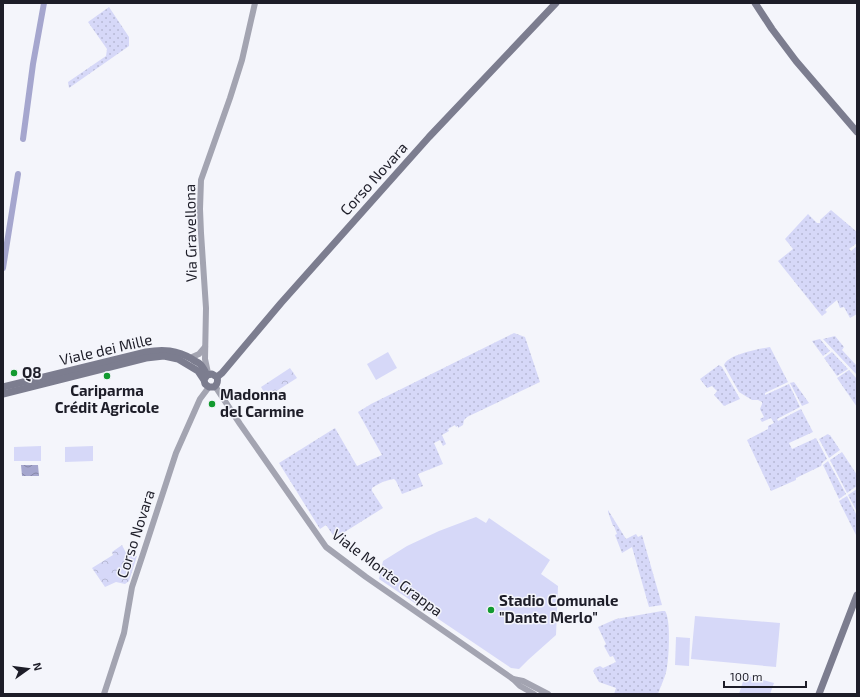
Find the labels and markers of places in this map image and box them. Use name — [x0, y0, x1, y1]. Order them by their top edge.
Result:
place label: Q8 — [22, 363, 42, 382]
marker: Q8 — [9, 368, 19, 378]
marker: Cariparma Crédit Agricole — [102, 371, 112, 381]
place label: Cariparma Crédit Agricole — [55, 381, 159, 416]
place label: Madonna del Carmine — [220, 385, 304, 420]
marker: Madonna del Carmine — [207, 399, 217, 409]
place label: Stadio Comunale "Dante Merlo" — [499, 591, 618, 626]
marker: Stadio Comunale "Dante Merlo" — [486, 605, 496, 615]

